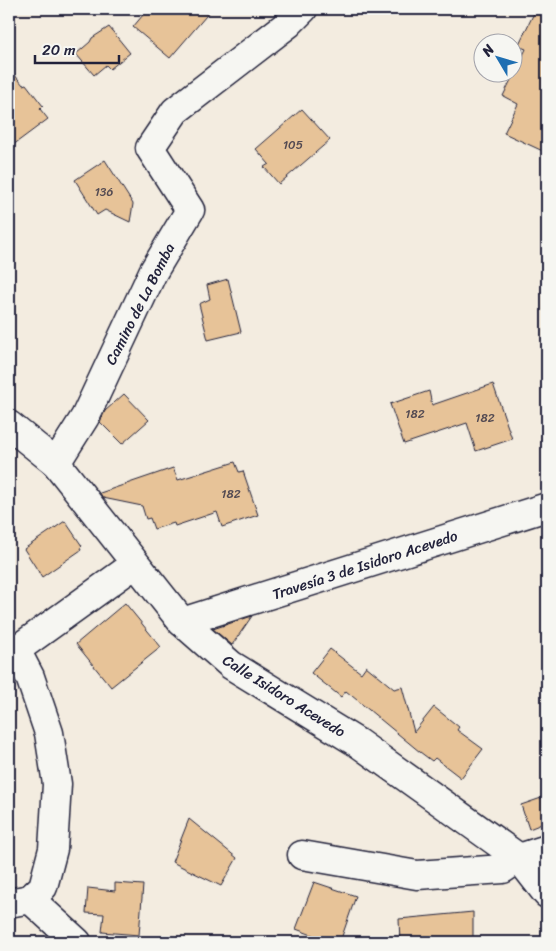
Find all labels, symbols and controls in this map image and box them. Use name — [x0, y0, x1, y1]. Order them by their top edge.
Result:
scale bar — [35, 32, 119, 64]
north arrow — [474, 32, 524, 82]
text: 20 m — [42, 37, 76, 63]
text: N — [475, 39, 501, 63]
house number: 105 — [283, 134, 303, 156]
house number: 136 — [95, 181, 113, 203]
street label: Camino de La Bomba — [98, 238, 182, 370]
house number: 182 — [405, 403, 425, 425]
house number: 182 — [475, 407, 495, 429]
house number: 182 — [221, 483, 241, 505]
street label: Travesía 3 de Isidoro Acevedo — [269, 523, 461, 607]
street label: Calle Isidoro Acevedo — [217, 648, 351, 745]

